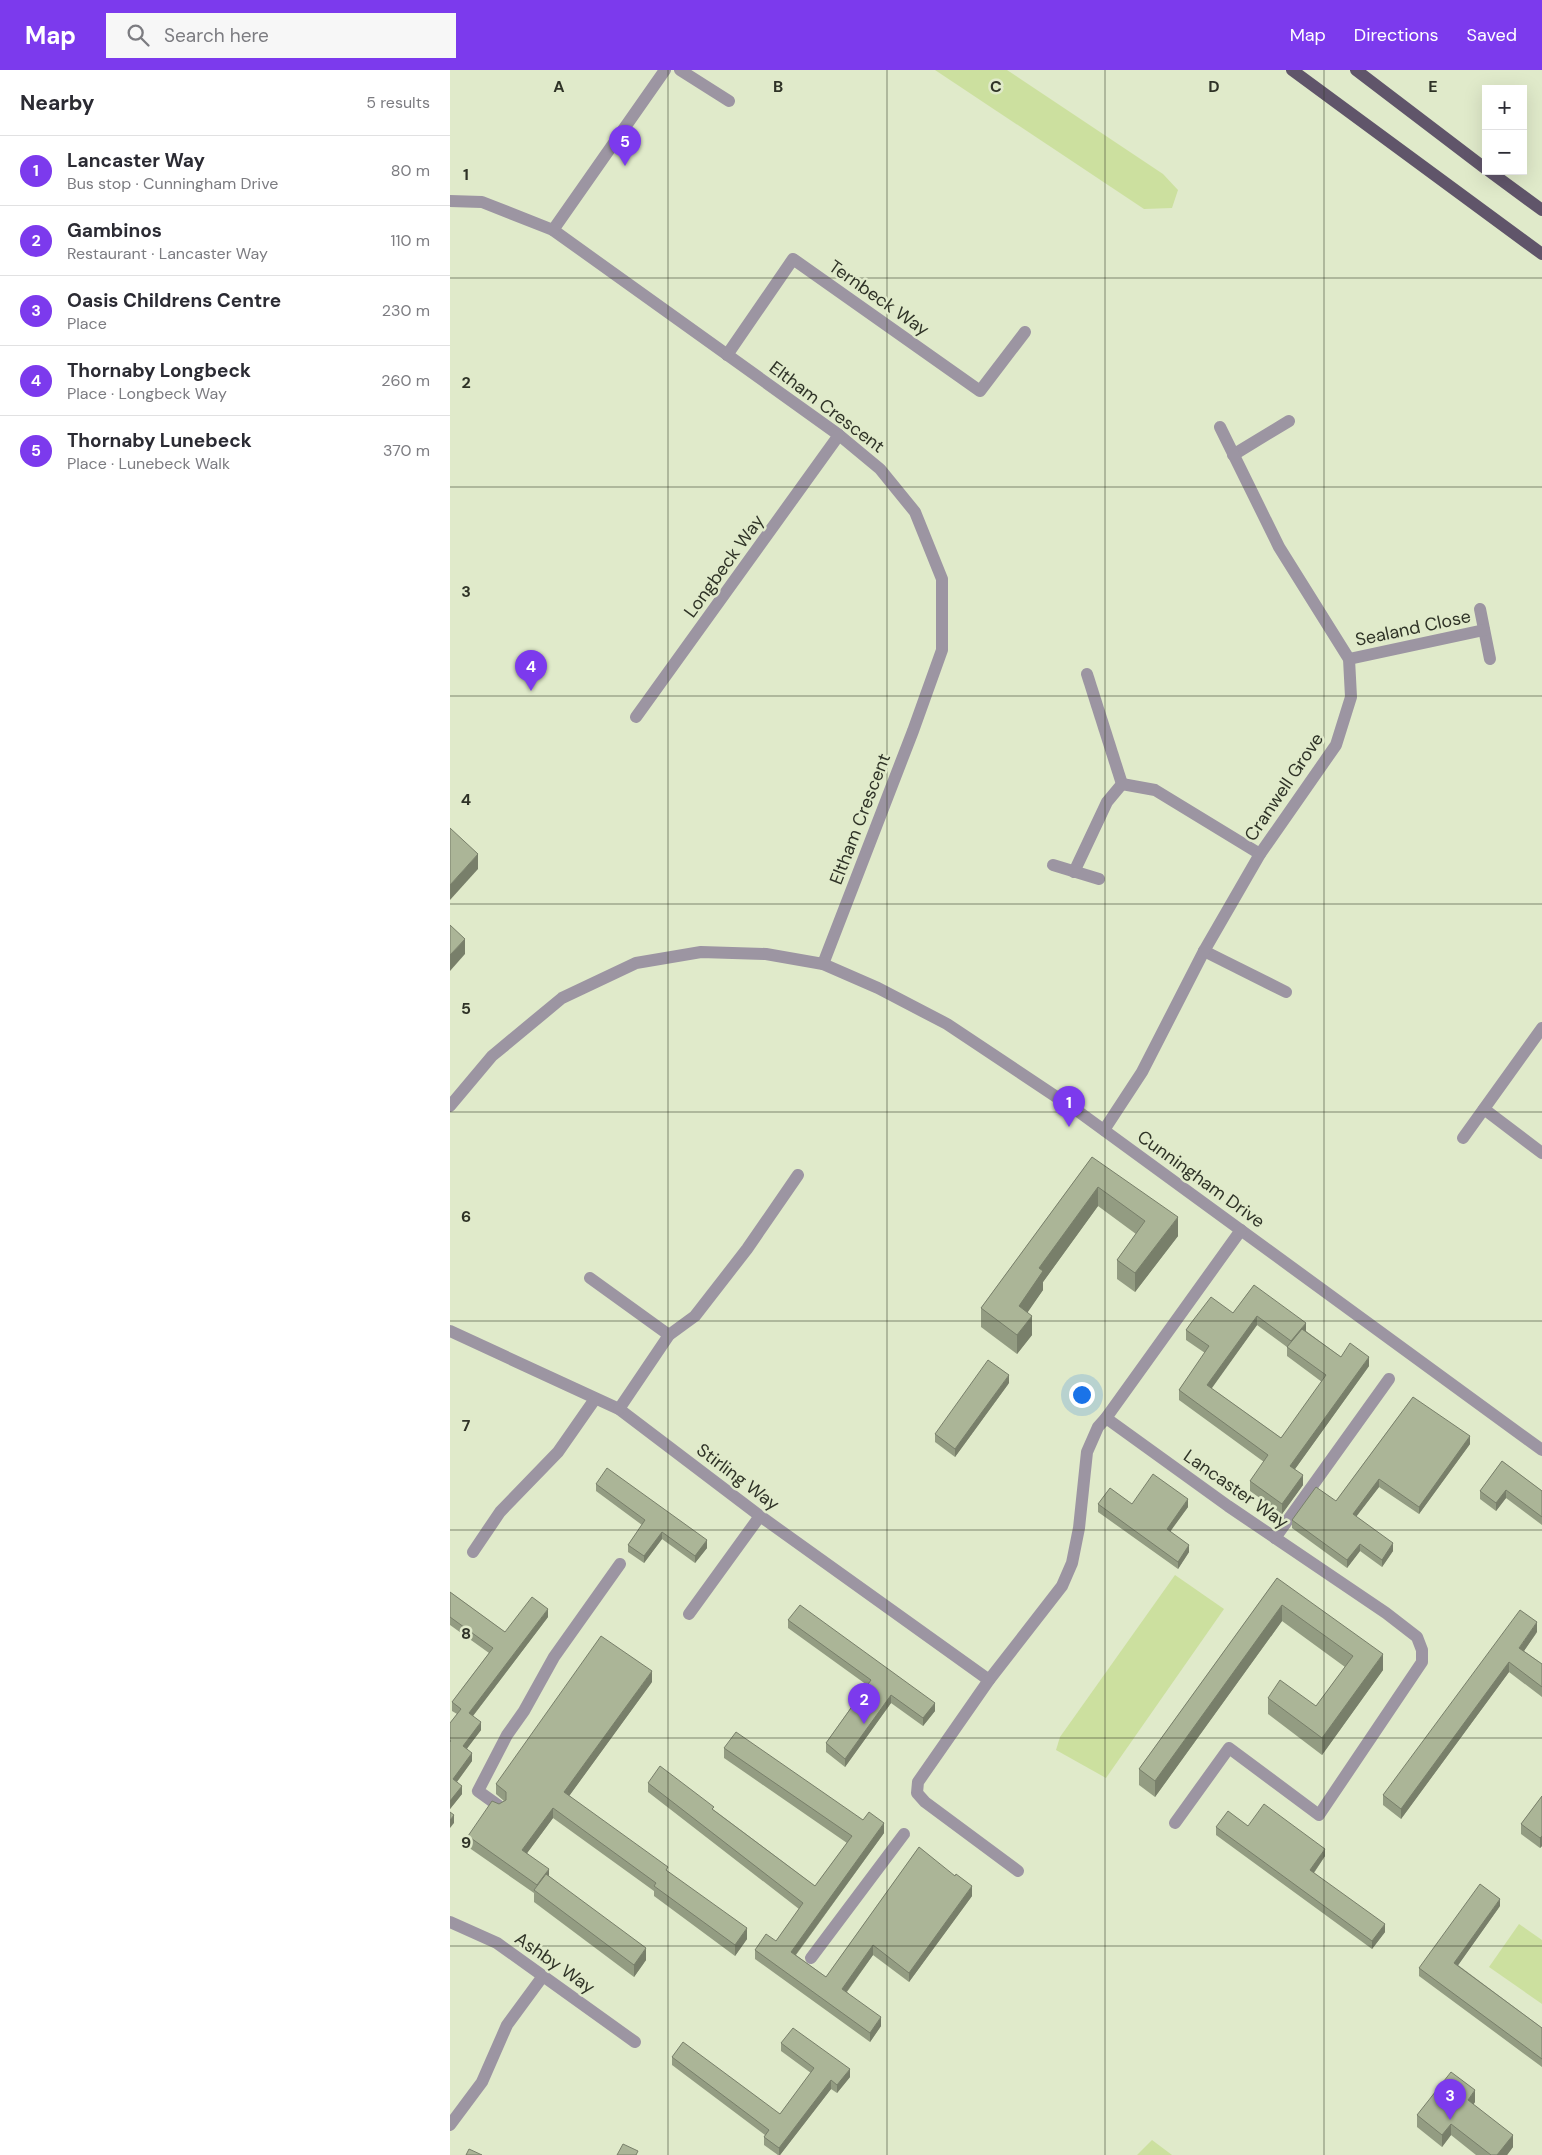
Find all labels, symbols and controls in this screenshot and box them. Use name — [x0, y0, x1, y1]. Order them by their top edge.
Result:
search box — [106, 13, 456, 58]
text: Map — [25, 20, 76, 51]
icon: search — [124, 21, 152, 49]
text: Search here — [164, 23, 269, 48]
text: Map — [1290, 23, 1326, 47]
text: Directions — [1354, 23, 1439, 47]
text: Saved — [1467, 23, 1517, 47]
text: A — [553, 76, 565, 97]
text: B — [773, 76, 783, 97]
text: C — [990, 76, 1002, 97]
text: D — [1208, 76, 1220, 97]
text: E — [1428, 76, 1438, 97]
map controls — [1482, 85, 1527, 175]
button: + — [1482, 85, 1527, 130]
text: Nearby — [20, 89, 94, 117]
text: 5 results — [366, 92, 430, 113]
pin: 5 — [609, 125, 641, 166]
button: − — [1482, 130, 1527, 175]
text: Lancaster Way — [67, 148, 205, 173]
text: 1 — [33, 160, 39, 181]
text: 80 m — [391, 160, 430, 181]
text: 1 — [463, 164, 469, 185]
text: Bus stop · Cunningham Drive — [67, 173, 278, 194]
text: Gambinos — [67, 218, 162, 243]
text: 2 — [31, 230, 41, 251]
text: 110 m — [391, 230, 430, 251]
text: Restaurant · Lancaster Way — [67, 243, 268, 264]
street label: Ternbeck Way — [824, 254, 934, 342]
text: Oasis Childrens Centre — [67, 288, 281, 313]
text: 3 — [31, 300, 41, 321]
text: 230 m — [382, 300, 430, 321]
text: Place — [67, 313, 107, 334]
street label: Eltham Crescent — [764, 356, 890, 458]
text: Thornaby Longbeck — [67, 358, 251, 383]
text: 4 — [31, 370, 41, 391]
text: 260 m — [381, 370, 430, 391]
text: 2 — [461, 372, 471, 393]
text: Place · Longbeck Way — [67, 383, 227, 404]
text: Thornaby Lunebeck — [67, 428, 252, 453]
text: 5 — [31, 440, 41, 461]
text: 370 m — [383, 440, 430, 461]
text: Place · Lunebeck Walk — [67, 453, 230, 474]
street label: Longbeck Way — [678, 510, 770, 622]
text: 3 — [461, 581, 471, 602]
street label: Sealand Close — [1353, 604, 1473, 652]
pin: 4 — [515, 650, 547, 691]
street label: Cranwell Grove — [1239, 728, 1329, 846]
street label: Eltham Crescent — [824, 750, 896, 888]
text: 4 — [461, 789, 471, 810]
text: 5 — [461, 998, 471, 1019]
pin: 1 — [1053, 1086, 1085, 1127]
street label: Cunningham Drive — [1132, 1125, 1270, 1233]
text: 6 — [461, 1206, 471, 1227]
your location — [1069, 1382, 1095, 1408]
text: 7 — [462, 1415, 471, 1436]
street label: Stirling Way — [692, 1438, 784, 1516]
street label: Lancaster Way — [1179, 1444, 1293, 1534]
text: 8 — [461, 1623, 471, 1644]
pin: 2 — [848, 1683, 880, 1724]
text: 9 — [461, 1832, 471, 1853]
street label: Ashby Way — [510, 1927, 600, 1999]
pin: 3 — [1434, 2079, 1466, 2120]

